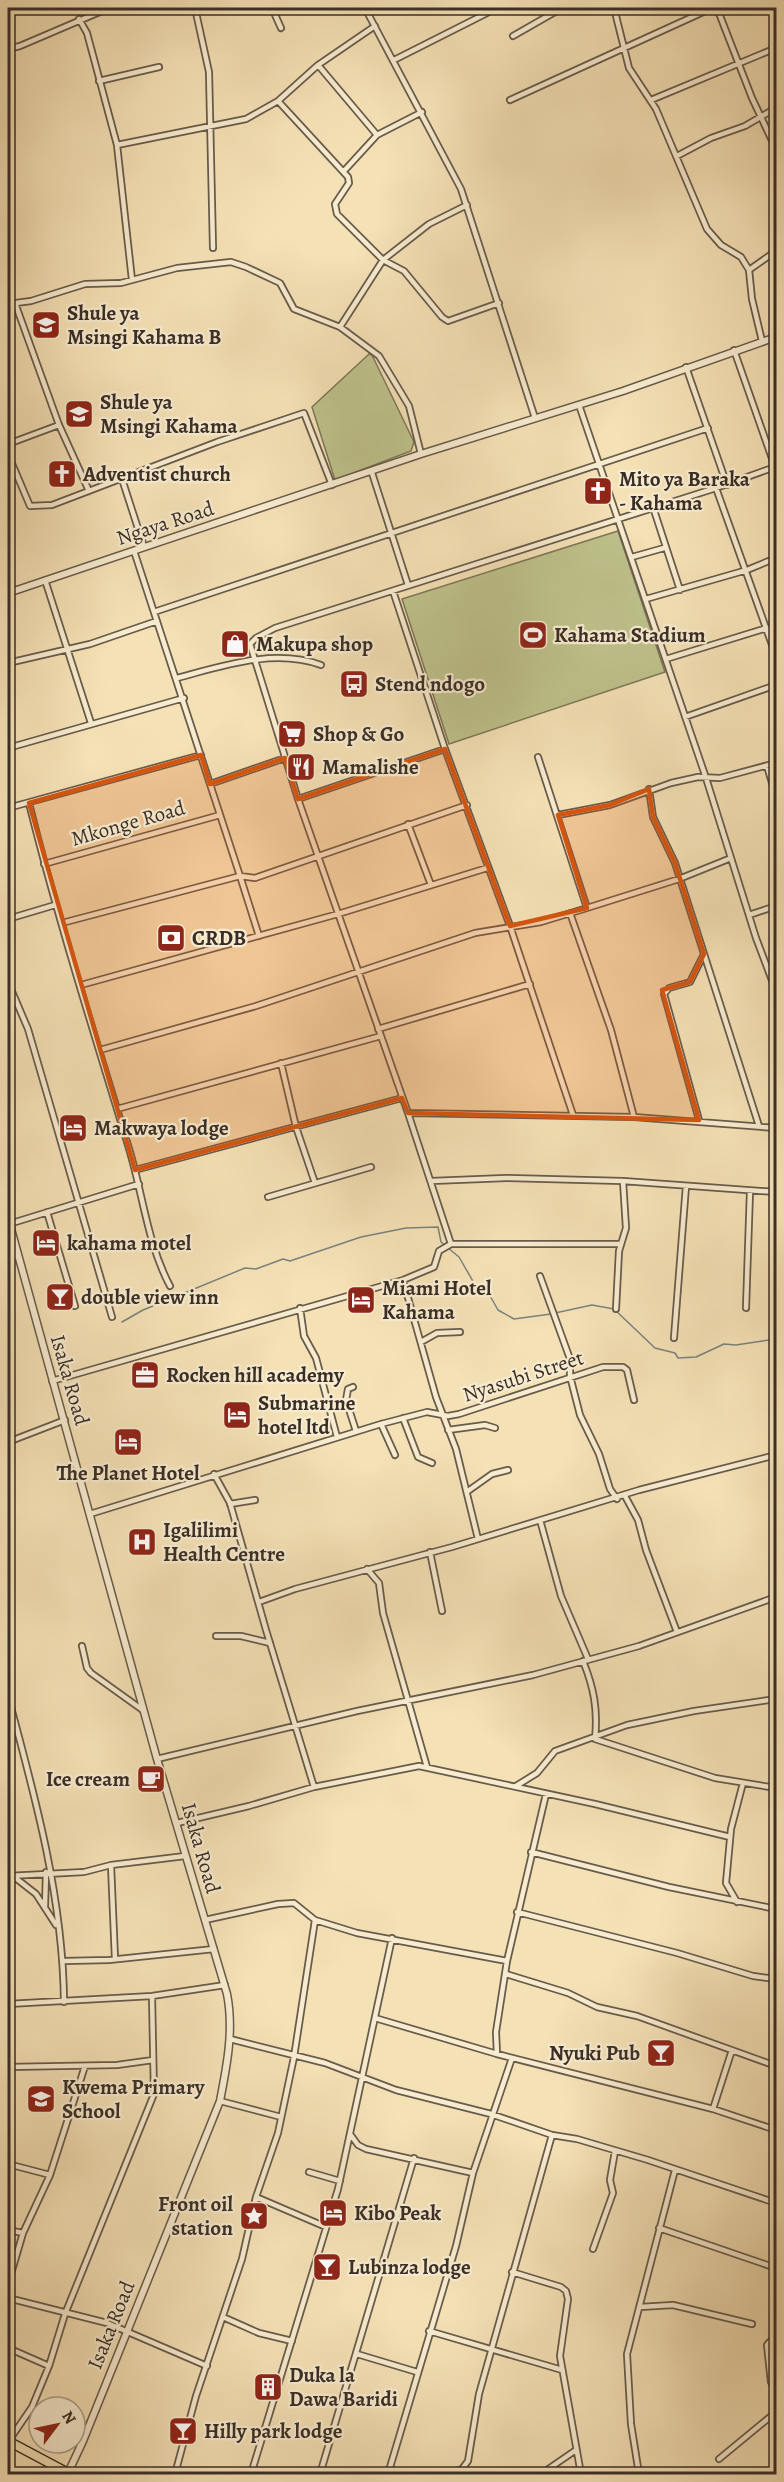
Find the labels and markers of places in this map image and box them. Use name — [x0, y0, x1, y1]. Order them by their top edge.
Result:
place label: Shule ya Msingi Kahama B — [67, 299, 222, 351]
school or university icon: Shule ya Msingi Kahama B — [30, 309, 62, 341]
place label: Shule ya Msingi Kahama — [100, 388, 239, 440]
school or university icon: Shule ya Msingi Kahama — [63, 398, 95, 430]
church icon: Adventist church — [46, 458, 78, 490]
place label: Adventist church — [82, 460, 231, 488]
place label: Mito ya Baraka - Kahama — [619, 465, 751, 517]
church icon: Mito ya Baraka - Kahama — [582, 475, 614, 507]
sports icon: Kahama Stadium — [517, 619, 549, 651]
place label: Kahama Stadium — [554, 621, 706, 649]
shop icon: Makupa shop — [219, 628, 251, 660]
place label: Makupa shop — [256, 630, 373, 658]
bus stop icon: Stend ndogo — [338, 668, 370, 700]
place label: Stend ndogo — [375, 670, 485, 698]
supermarket icon: Shop & Go — [276, 718, 308, 750]
place label: Shop & Go — [313, 720, 405, 748]
restaurant icon: Mamalishe — [285, 751, 317, 783]
place label: Mamalishe — [322, 753, 419, 781]
bank icon: CRDB — [155, 922, 187, 954]
place label: CRDB — [192, 924, 246, 952]
hotel icon: Makwaya lodge — [57, 1112, 89, 1144]
place label: Makwaya lodge — [94, 1114, 229, 1142]
hotel icon: kahama motel — [30, 1227, 62, 1259]
place label: kahama motel — [67, 1229, 192, 1257]
place label: Miami Hotel Kahama — [382, 1274, 492, 1326]
bar icon: double view inn — [44, 1281, 76, 1313]
place label: double view inn — [81, 1283, 219, 1311]
hotel icon: Miami Hotel Kahama — [345, 1284, 377, 1316]
office icon: Rocken hill academy — [129, 1359, 161, 1391]
place label: Rocken hill academy — [166, 1361, 345, 1389]
place label: Submarine hotel ltd — [258, 1389, 356, 1441]
hotel icon: Submarine hotel ltd — [221, 1399, 253, 1431]
hotel icon: The Planet Hotel — [112, 1426, 144, 1458]
place label: The Planet Hotel — [57, 1459, 200, 1487]
place label: Igalilimi Health Centre — [163, 1516, 285, 1568]
hospital icon: Igalilimi Health Centre — [126, 1526, 158, 1558]
cafe icon: Ice cream — [135, 1763, 167, 1795]
place label: Ice cream — [46, 1765, 130, 1793]
bar icon: Nyuki Pub — [645, 2037, 677, 2069]
place label: Nyuki Pub — [549, 2039, 640, 2067]
place label: Kwema Primary School — [62, 2073, 206, 2125]
school or university icon: Kwema Primary School — [25, 2083, 57, 2115]
place label: Front oil station — [158, 2190, 233, 2242]
hotel icon: Kibo Peak — [317, 2197, 349, 2229]
place label: Kibo Peak — [354, 2199, 441, 2227]
place icon: Front oil station — [238, 2200, 270, 2232]
bar icon: Lubinza lodge — [311, 2251, 343, 2283]
place label: Lubinza lodge — [348, 2253, 471, 2281]
place label: Duka la Dawa Baridi — [289, 2361, 398, 2413]
building icon: Duka la Dawa Baridi — [252, 2371, 284, 2403]
bar icon: Hilly park lodge — [167, 2415, 199, 2447]
place label: Hilly park lodge — [204, 2417, 343, 2445]

